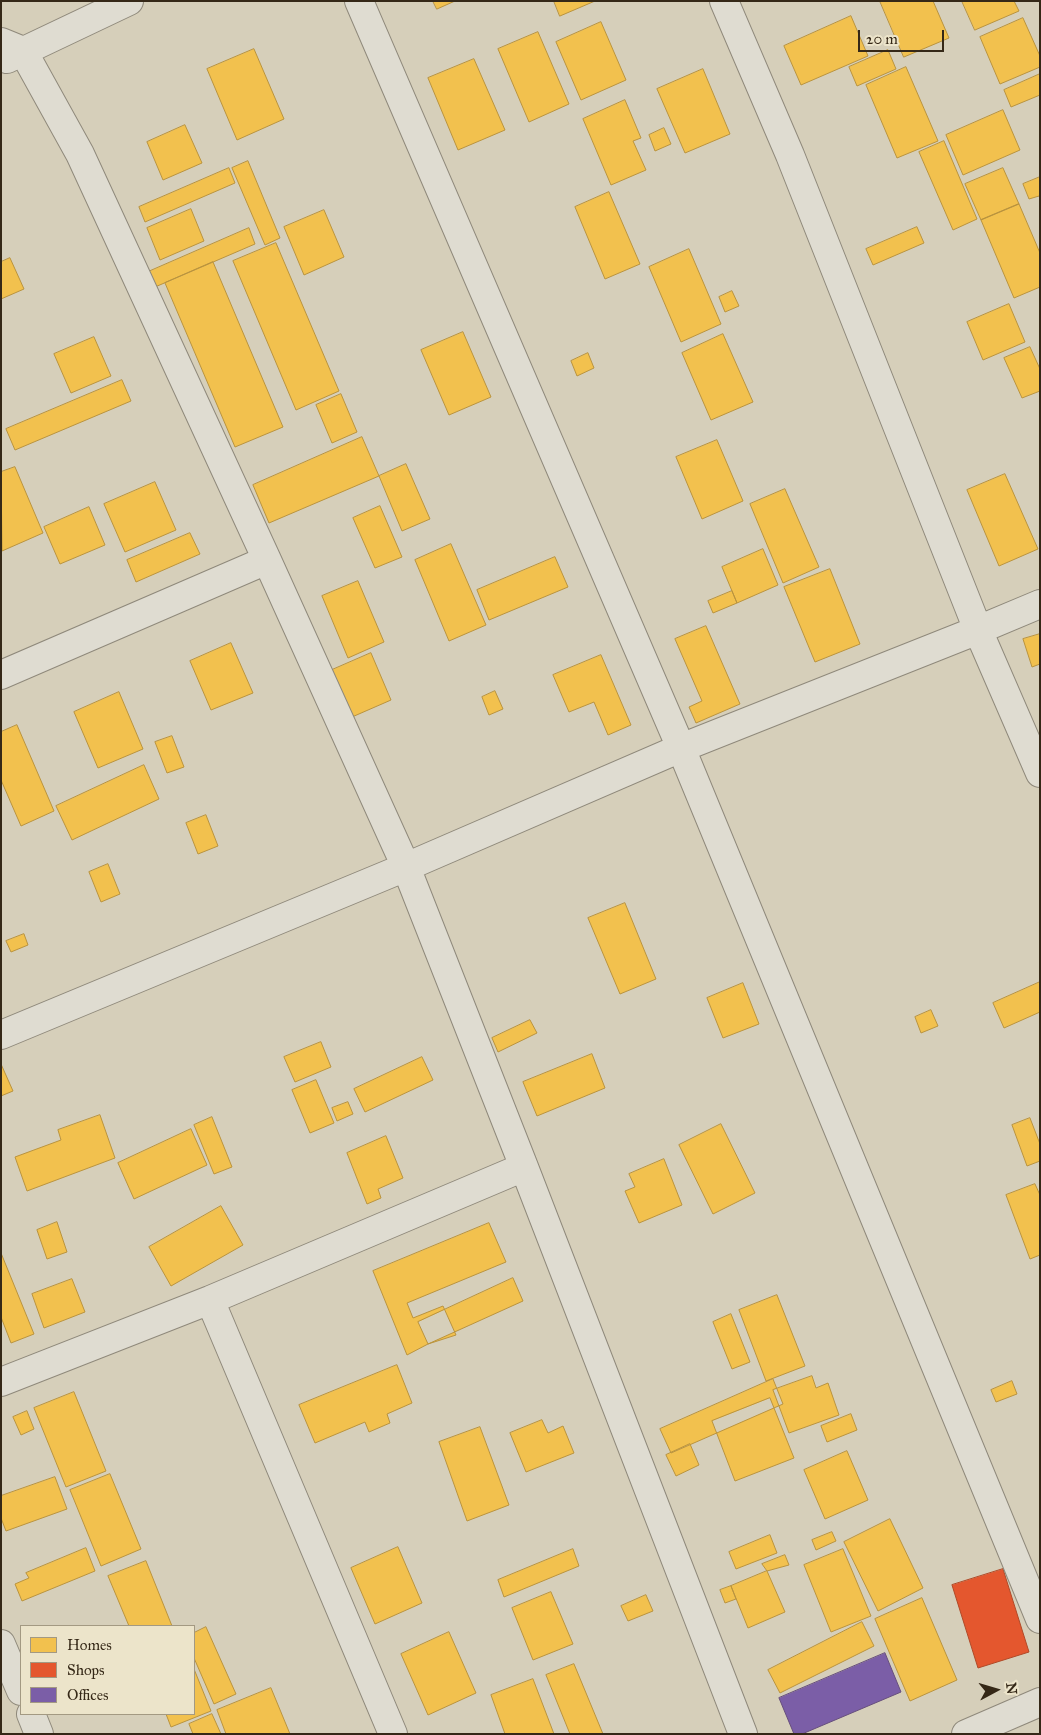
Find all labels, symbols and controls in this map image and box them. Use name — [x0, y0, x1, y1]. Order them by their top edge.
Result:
scale bar — [861, 20, 947, 52]
text: 20 m — [866, 30, 898, 48]
legend — [20, 1625, 195, 1715]
text: Homes — [67, 1636, 112, 1654]
text: Shops — [67, 1661, 105, 1679]
north arrow — [971, 1665, 1021, 1715]
text: N — [1002, 1682, 1020, 1695]
text: Offices — [67, 1686, 108, 1704]

